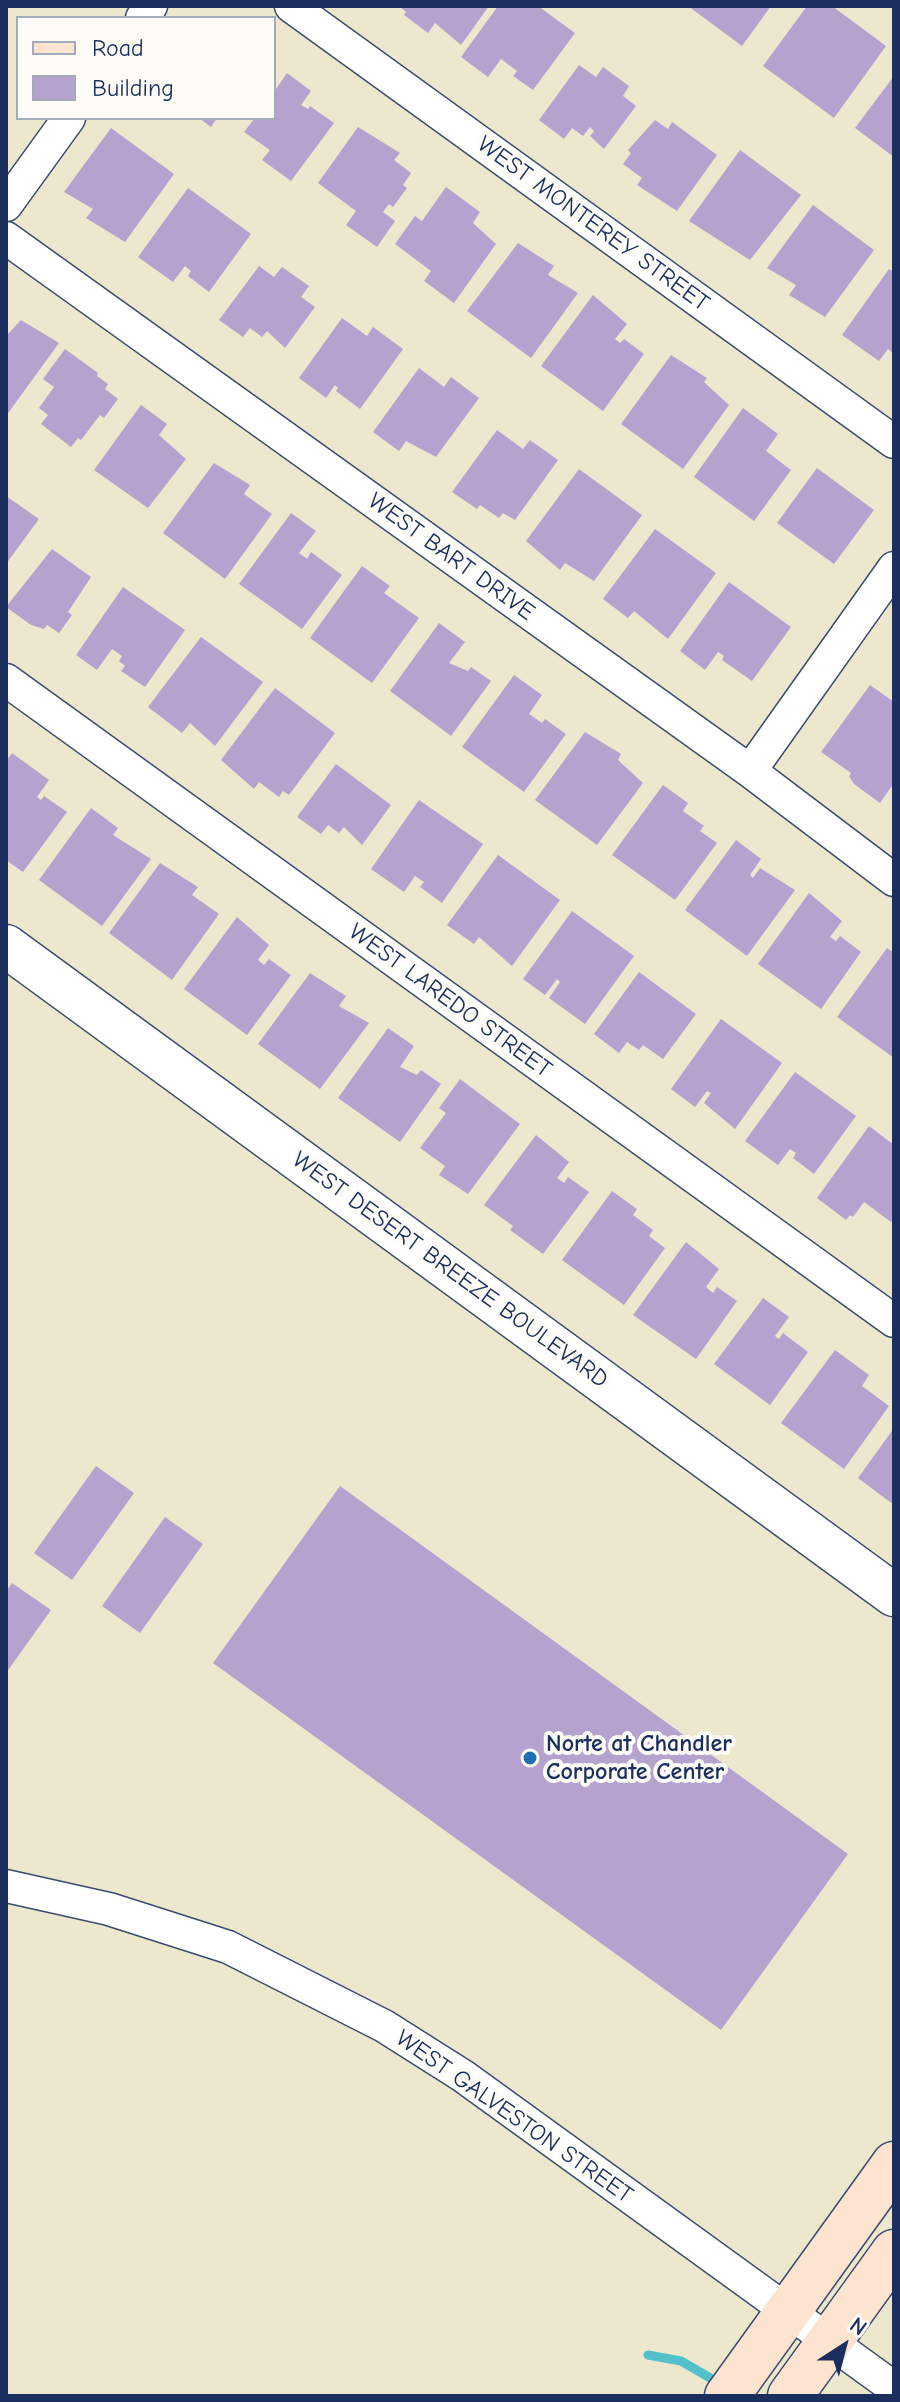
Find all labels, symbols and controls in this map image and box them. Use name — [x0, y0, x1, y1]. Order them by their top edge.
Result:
legend — [16, 16, 276, 120]
text: Road — [92, 34, 144, 62]
text: Building — [92, 74, 174, 102]
street label: WEST MONTEREY STREET — [471, 130, 715, 318]
street label: WEST BART DRIVE — [362, 487, 540, 627]
street label: WEST LAREDO STREET — [343, 918, 557, 1084]
street label: WEST DESERT BREEZE BOULEVARD — [286, 1146, 614, 1394]
place label: Norte at Chandler Corporate Center — [546, 1730, 732, 1786]
marker: Norte at Chandler Corporate Center — [521, 1749, 539, 1767]
street label: WEST GALVESTON STREET — [390, 2024, 638, 2210]
north arrow — [804, 2306, 884, 2386]
text: N — [845, 2312, 872, 2341]

